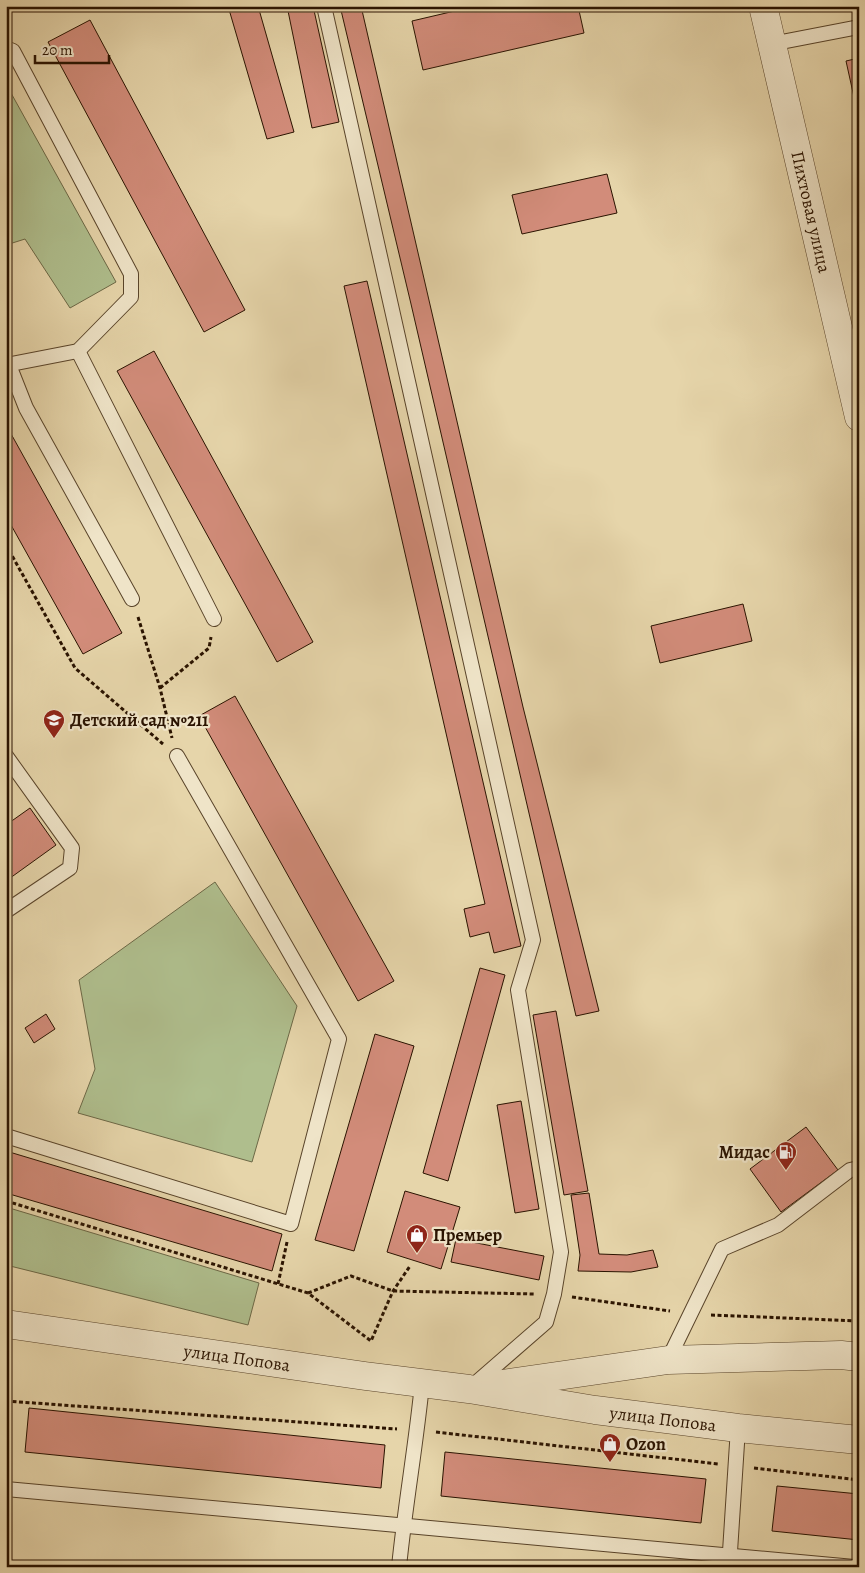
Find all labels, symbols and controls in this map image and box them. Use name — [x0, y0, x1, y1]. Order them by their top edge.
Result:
scale bar — [35, 32, 109, 64]
text: 20 m — [42, 40, 73, 60]
street label: Пихтовая улица — [785, 149, 837, 276]
school or university icon: Детский сад №211 — [42, 708, 66, 739]
place label: Детский сад №211 — [70, 708, 209, 732]
place label: Мидас — [719, 1140, 770, 1164]
fuel station icon: Мидас — [774, 1140, 798, 1171]
shop icon: Премьер — [405, 1223, 429, 1254]
place label: Премьер — [433, 1223, 502, 1247]
street label: улица Попова — [181, 1339, 292, 1377]
street label: улица Попова — [607, 1400, 718, 1438]
shop icon: Ozon — [598, 1432, 622, 1463]
place label: Ozon — [626, 1432, 666, 1456]

